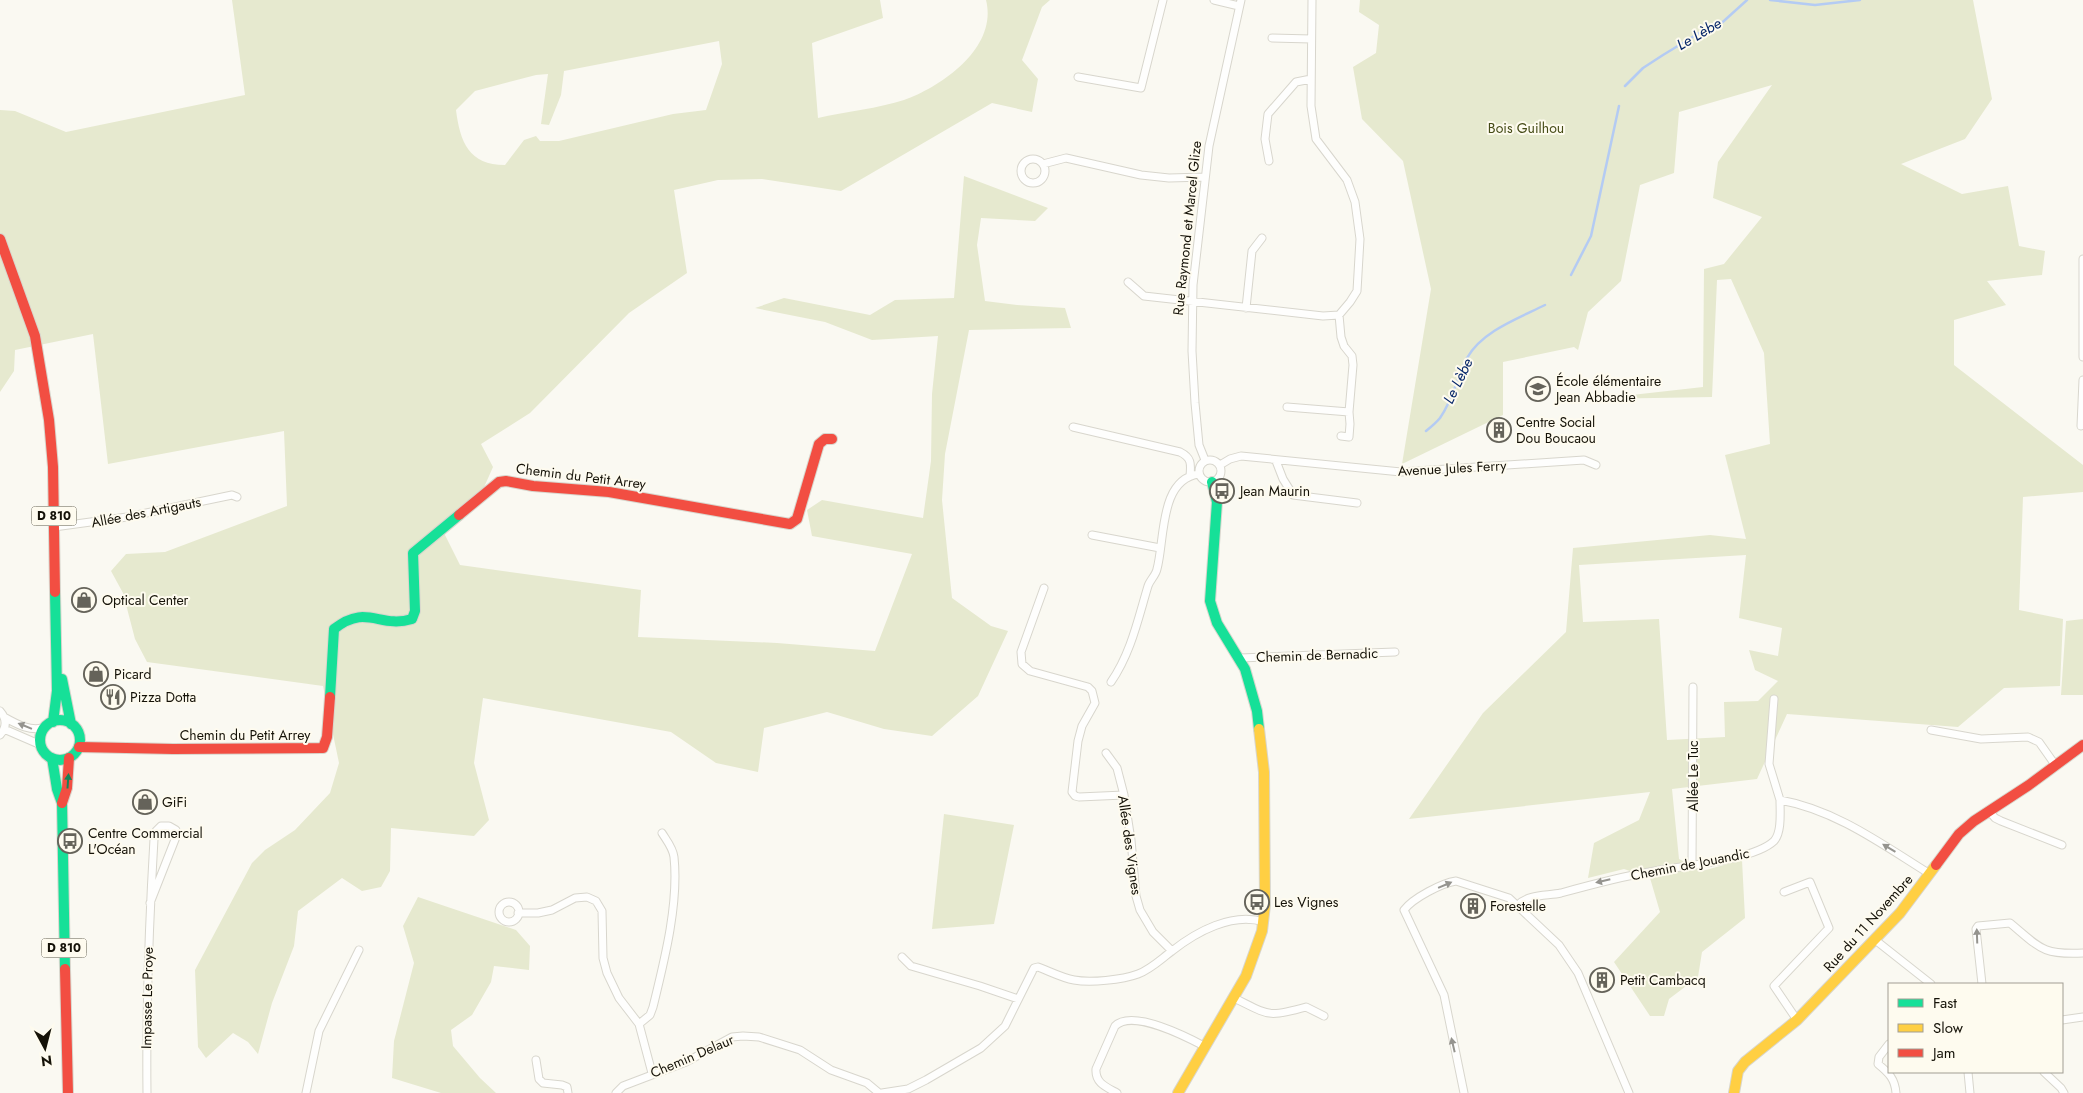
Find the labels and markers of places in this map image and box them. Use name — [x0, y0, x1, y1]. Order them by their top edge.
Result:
place label: École élémentaire Jean Abbadie — [1554, 371, 1661, 407]
school or university icon: École élémentaire Jean Abbadie — [1525, 376, 1551, 402]
place label: Centre Social Dou Boucaou — [1516, 412, 1596, 448]
building icon: Centre Social Dou Boucaou — [1486, 417, 1512, 443]
bus stop icon: Jean Maurin — [1209, 478, 1235, 504]
place label: Jean Maurin — [1238, 481, 1310, 501]
shop icon: Optical Center — [71, 587, 97, 613]
place label: Optical Center — [102, 590, 189, 610]
shop icon: Picard — [83, 661, 109, 687]
place label: Picard — [114, 664, 152, 684]
restaurant icon: Pizza Dotta — [100, 684, 126, 710]
place label: Pizza Dotta — [130, 687, 196, 707]
shop icon: GiFi — [132, 789, 158, 815]
place label: GiFi — [162, 792, 187, 812]
place label: Centre Commercial L'Océan — [88, 823, 203, 859]
bus stop icon: Centre Commercial L'Océan — [57, 828, 83, 854]
bus stop icon: Les Vignes — [1244, 889, 1270, 915]
place label: Les Vignes — [1274, 892, 1339, 912]
building icon: Forestelle — [1460, 893, 1486, 919]
place label: Forestelle — [1490, 896, 1546, 916]
building icon: Petit Cambacq — [1589, 967, 1615, 993]
place label: Petit Cambacq — [1620, 970, 1706, 990]

